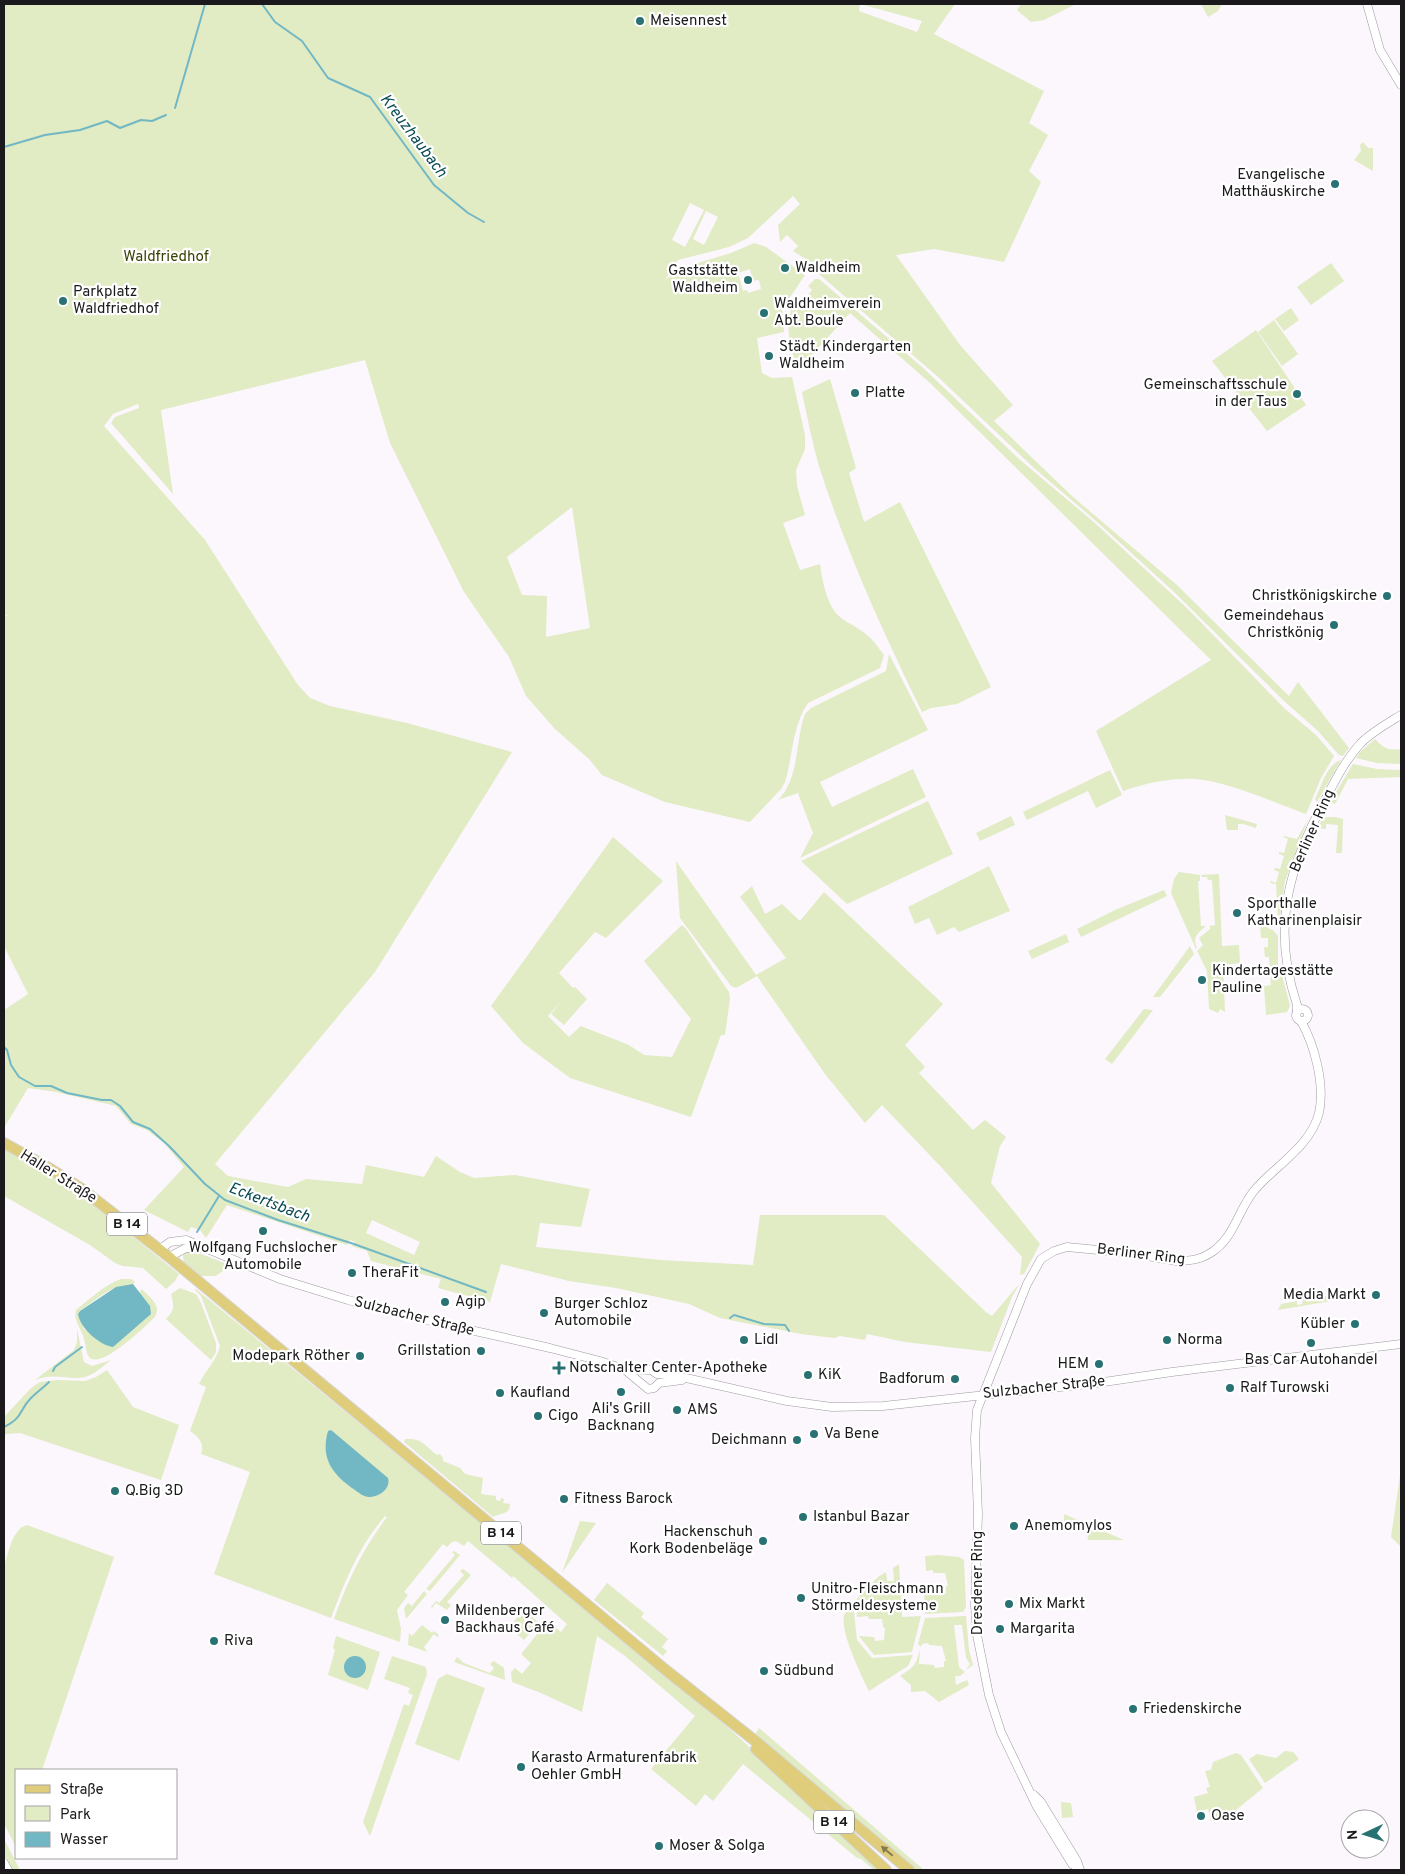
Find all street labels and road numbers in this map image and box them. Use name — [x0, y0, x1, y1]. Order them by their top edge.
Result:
street label: Berliner Ring — [1286, 787, 1340, 875]
street label: Haller Straße — [16, 1146, 100, 1208]
road number: B 14 — [107, 1212, 147, 1236]
street label: Berliner Ring — [1096, 1240, 1186, 1270]
street label: Sulzbacher Straße — [352, 1293, 476, 1341]
street label: Sulzbacher Straße — [982, 1372, 1106, 1404]
road number: B 14 — [481, 1522, 521, 1545]
street label: Dresdener Ring — [969, 1531, 988, 1635]
road number: B 14 — [814, 1810, 854, 1834]

